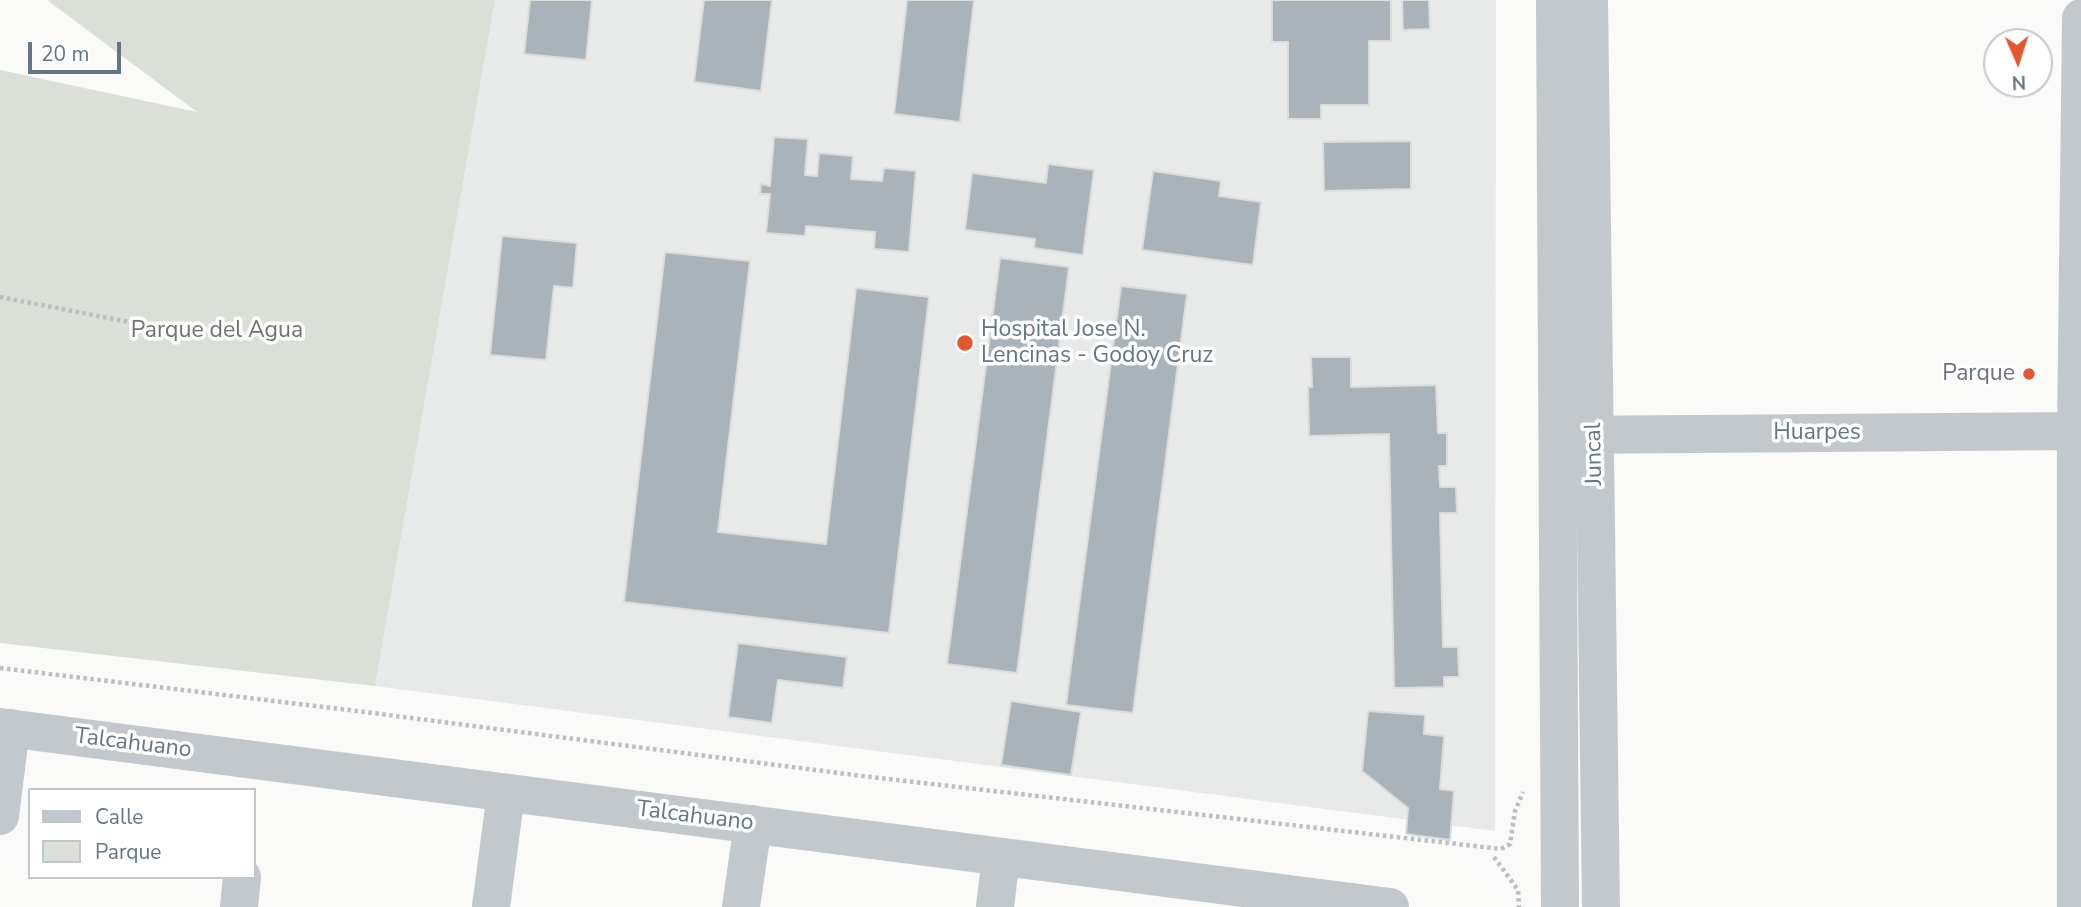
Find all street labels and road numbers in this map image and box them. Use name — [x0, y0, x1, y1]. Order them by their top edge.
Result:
street label: Huarpes — [1773, 419, 1861, 447]
street label: Juncal — [1581, 422, 1609, 486]
street label: Talcahuano — [73, 723, 193, 765]
street label: Talcahuano — [635, 796, 755, 838]

